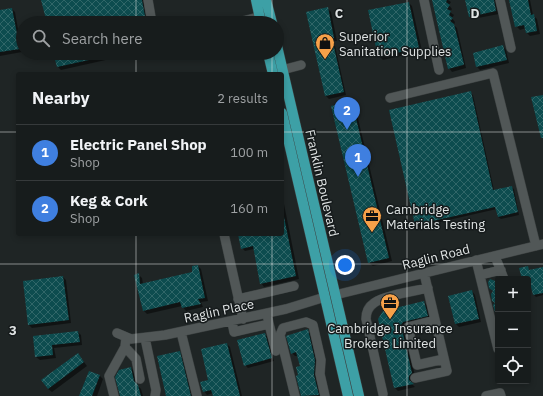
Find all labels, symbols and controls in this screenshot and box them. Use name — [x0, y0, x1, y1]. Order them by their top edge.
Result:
text: C — [335, 5, 344, 22]
text: D — [470, 5, 480, 22]
search box — [16, 16, 284, 60]
icon: search — [30, 27, 52, 49]
place label: Superior Sanitation Supplies — [339, 28, 451, 60]
text: Search here — [62, 29, 142, 48]
shop icon: Superior Sanitation Supplies — [314, 32, 336, 60]
text: Nearby — [32, 87, 90, 109]
text: 2 results — [217, 90, 268, 107]
pin: 2 — [334, 97, 360, 130]
street label: Franklin Boulevard — [301, 128, 343, 238]
text: Electric Panel Shop — [70, 135, 207, 154]
text: 1 — [41, 144, 49, 161]
text: 100 m — [230, 144, 268, 161]
pin: 1 — [345, 144, 371, 177]
text: Shop — [70, 154, 100, 171]
text: Keg & Cork — [70, 191, 148, 210]
text: 2 — [41, 200, 49, 217]
text: 160 m — [230, 200, 268, 217]
place label: Cambridge Materials Testing — [386, 201, 485, 233]
office icon: Cambridge Materials Testing — [361, 205, 383, 233]
text: Shop — [70, 210, 100, 227]
street label: Raglin Road — [400, 240, 472, 274]
your location — [335, 255, 355, 275]
map controls — [495, 276, 531, 384]
button: + — [495, 276, 531, 312]
office icon: Cambridge Insurance Brokers Limited — [379, 292, 401, 320]
street label: Raglin Place — [182, 295, 256, 327]
button: − — [495, 312, 531, 348]
place label: Cambridge Insurance Brokers Limited — [327, 320, 453, 352]
text: 3 — [9, 322, 17, 339]
button: locate — [495, 348, 531, 384]

